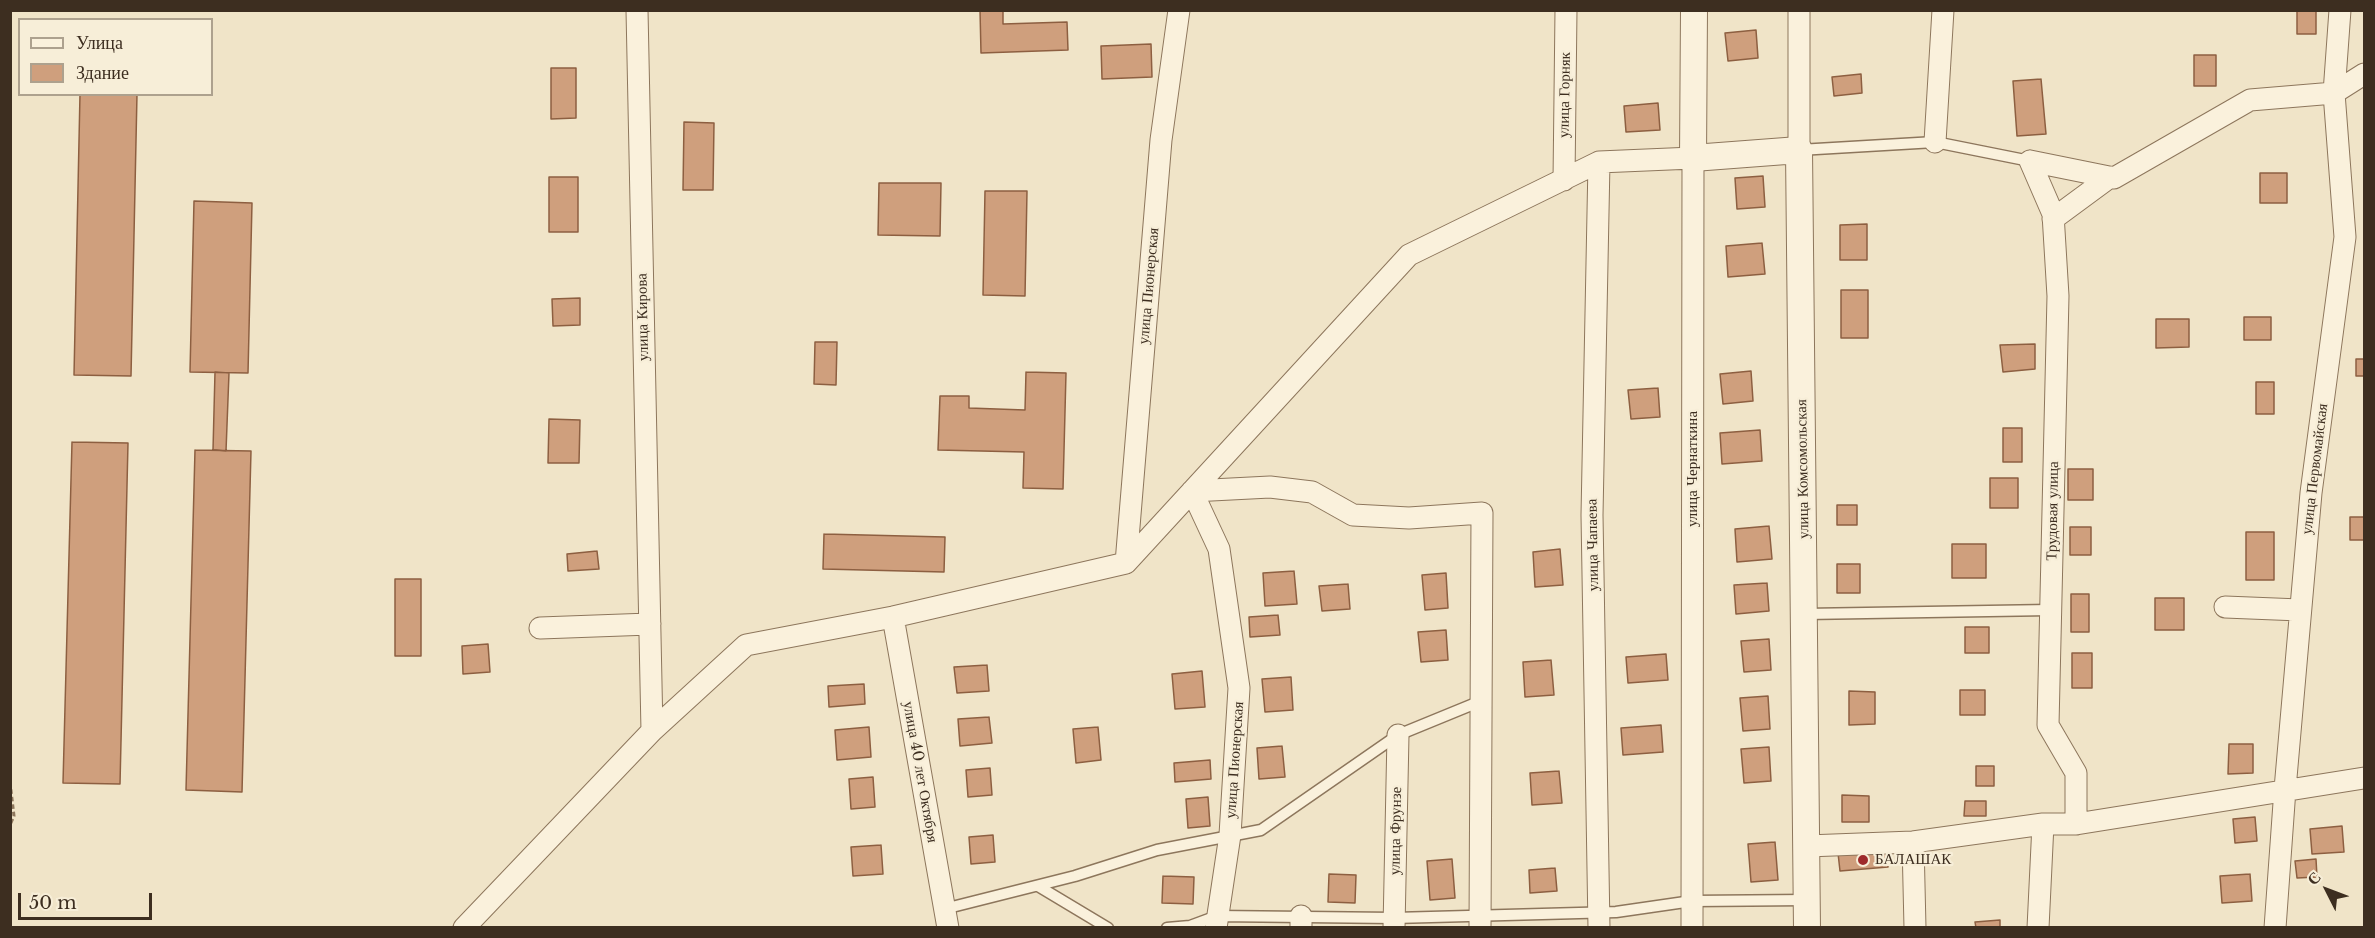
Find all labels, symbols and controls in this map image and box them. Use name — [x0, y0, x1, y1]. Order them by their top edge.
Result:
legend — [18, 18, 213, 96]
text: Улица — [76, 32, 123, 54]
street label: улица Горняк — [1555, 52, 1575, 138]
text: Здание — [76, 62, 129, 84]
street label: улица Пионерская — [1135, 227, 1163, 345]
street label: улица Кирова — [633, 273, 653, 361]
street label: улица Комсомольская — [1793, 399, 1813, 539]
street label: улица Первомайская — [2298, 402, 2332, 536]
street label: улица Чернаткина — [1684, 411, 1702, 527]
street label: Трудовая улица — [2043, 461, 2063, 561]
street label: улица Чапаева — [1583, 499, 1603, 591]
street label: улица 40 лет Октября — [899, 700, 941, 844]
street label: улица Пионерская — [1222, 701, 1248, 819]
street label: улица Фрунзе — [1386, 787, 1406, 875]
place label: БАЛАШАК — [1875, 851, 1951, 869]
marker: БАЛАШАК — [1856, 853, 1870, 867]
north arrow — [2297, 860, 2357, 920]
text: С — [2302, 867, 2325, 889]
scale bar — [21, 881, 154, 919]
text: 50 m — [29, 892, 77, 914]

